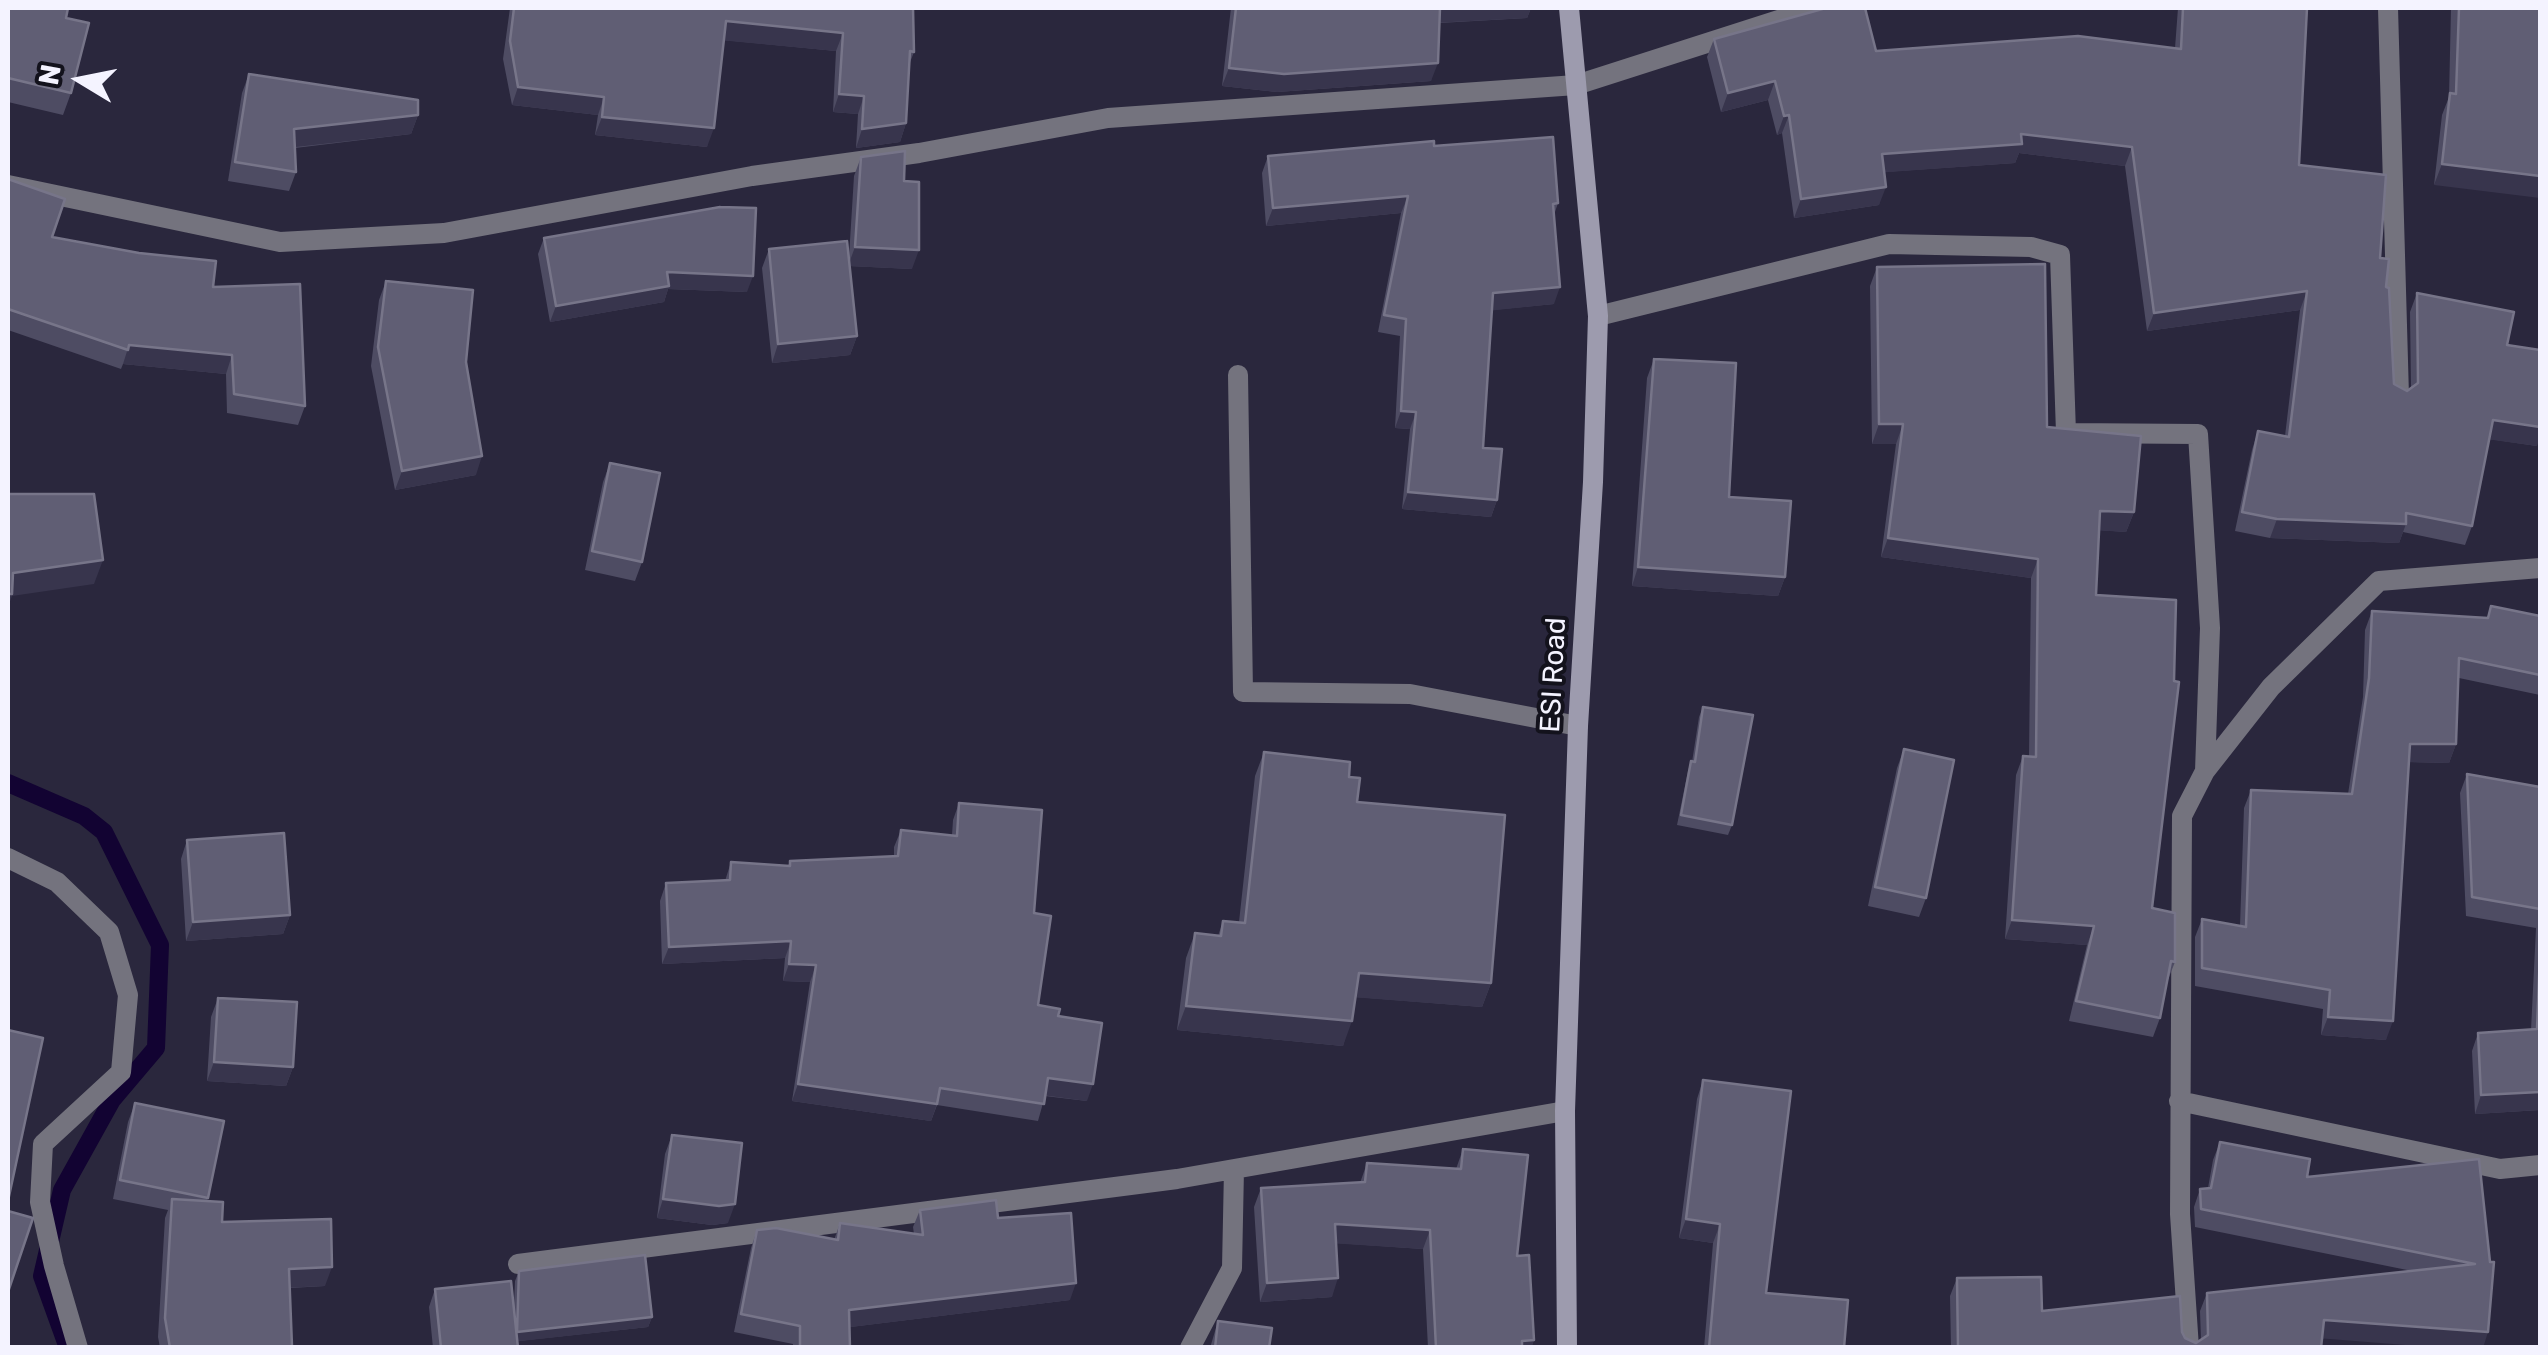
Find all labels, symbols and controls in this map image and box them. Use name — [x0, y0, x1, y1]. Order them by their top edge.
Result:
north arrow — [30, 30, 130, 130]
text: N — [32, 62, 68, 87]
street label: ESI Road — [1534, 617, 1574, 733]

